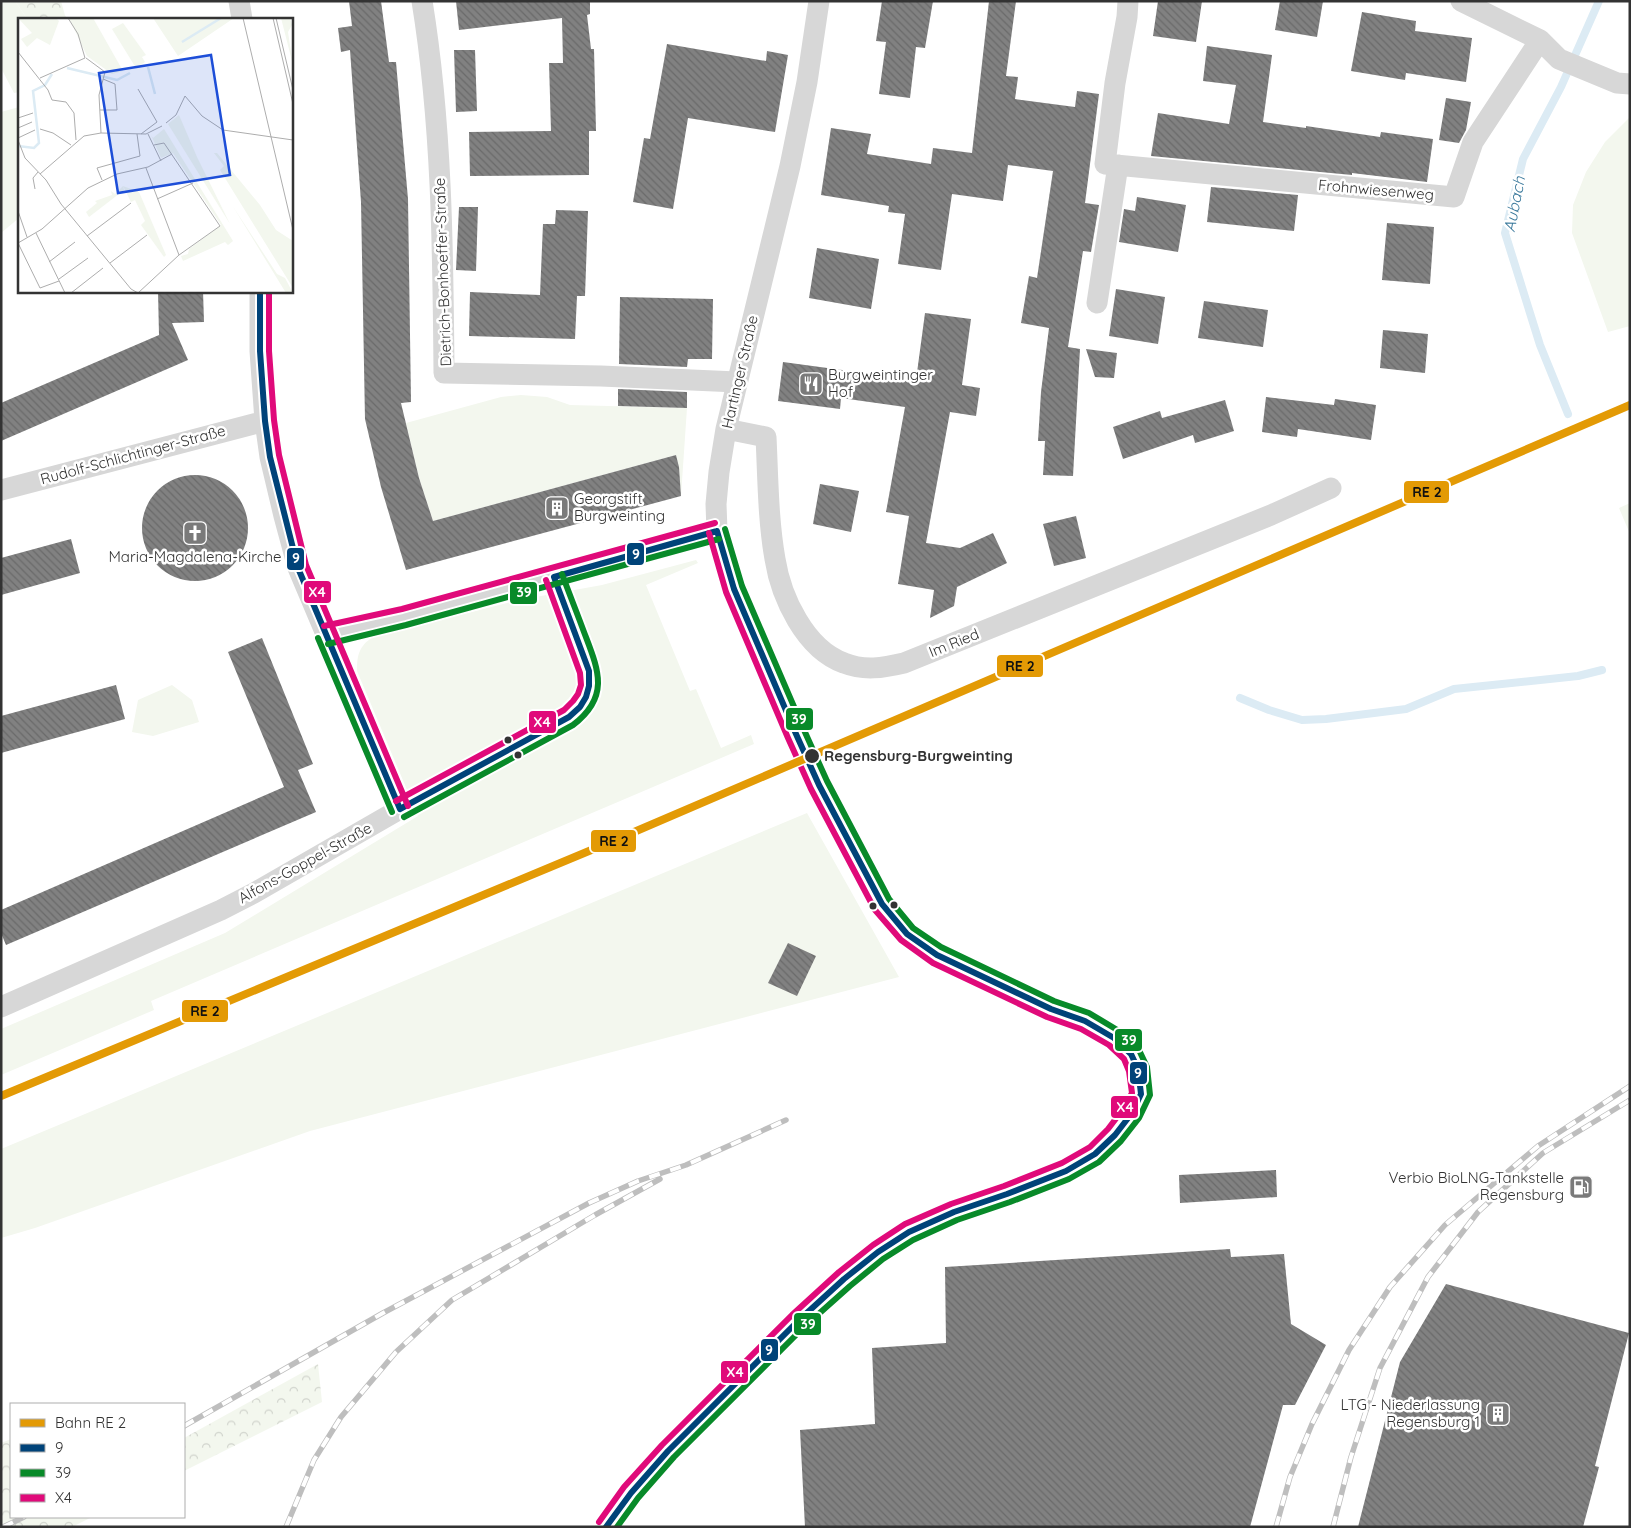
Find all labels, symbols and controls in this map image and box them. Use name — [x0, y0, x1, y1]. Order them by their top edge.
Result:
inset map — [18, 18, 292, 292]
water label: Aubach — [1499, 174, 1529, 233]
street label: Frohnwiesenweg — [1317, 175, 1435, 204]
street label: Dietrich-Bonhoeffer-Straße — [430, 177, 455, 367]
street label: Hartinger Straße — [717, 313, 762, 430]
place label: Burgweintinger Hof — [828, 365, 933, 401]
restaurant icon: Burgweintinger Hof — [798, 371, 824, 397]
street label: Rudolf-Schlichtinger-Straße — [38, 421, 228, 488]
line badge: RE 2 — [1403, 480, 1450, 504]
text: RE 2 — [1412, 483, 1442, 501]
place label: Georgstift Burgweinting — [574, 489, 665, 525]
building icon: Georgstift Burgweinting — [544, 495, 570, 521]
church icon: Maria-Magdalena-Kirche — [182, 520, 208, 546]
line badge: 9 — [626, 542, 645, 566]
text: 9 — [632, 545, 640, 563]
place label: Maria-Magdalena-Kirche — [108, 547, 282, 566]
line badge: 9 — [286, 547, 305, 571]
text: 9 — [292, 549, 300, 567]
line badge: X4 — [303, 580, 332, 604]
line badge: 39 — [509, 581, 538, 605]
text: X4 — [308, 583, 326, 601]
text: 39 — [516, 583, 532, 601]
street label: Im Ried — [926, 624, 982, 661]
line badge: RE 2 — [996, 654, 1044, 678]
text: RE 2 — [1005, 657, 1035, 675]
line badge: 39 — [785, 707, 814, 731]
line badge: X4 — [528, 710, 557, 734]
text: 39 — [791, 710, 807, 728]
text: X4 — [533, 713, 551, 731]
unlabelled marker — [503, 735, 513, 745]
place label: Regensburg-Burgweinting — [824, 746, 1013, 765]
marker: Regensburg-Burgweinting — [803, 747, 821, 765]
unlabelled marker — [513, 750, 523, 760]
street label: Alfons-Goppel-Straße — [235, 818, 375, 907]
line badge: RE 2 — [590, 829, 637, 853]
text: RE 2 — [599, 832, 629, 850]
unlabelled marker — [889, 900, 899, 910]
unlabelled marker — [868, 901, 878, 911]
line badge: RE 2 — [181, 999, 229, 1023]
text: RE 2 — [190, 1002, 220, 1020]
line badge: 39 — [1114, 1028, 1143, 1052]
text: 39 — [1121, 1031, 1137, 1049]
line badge: 9 — [1129, 1061, 1148, 1085]
text: 9 — [1134, 1064, 1142, 1082]
line badge: X4 — [1110, 1095, 1139, 1119]
text: X4 — [1116, 1098, 1134, 1116]
place label: Verbio BioLNG-Tankstelle Regensburg — [1388, 1168, 1564, 1204]
fuel station icon: Verbio BioLNG-Tankstelle Regensburg — [1568, 1174, 1594, 1200]
line badge: 39 — [793, 1312, 822, 1336]
text: 39 — [800, 1315, 816, 1333]
line badge: 9 — [760, 1338, 779, 1362]
text: 9 — [765, 1341, 773, 1359]
line badge: X4 — [720, 1360, 749, 1384]
text: X4 — [726, 1363, 744, 1381]
place label: LTG - Niederlassung Regensburg 1 — [1341, 1395, 1480, 1431]
building icon: LTG - Niederlassung Regensburg 1 — [1485, 1401, 1511, 1427]
legend — [10, 1403, 185, 1518]
text: Bahn RE 2 — [55, 1413, 126, 1432]
text: 9 — [55, 1438, 63, 1457]
text: 39 — [55, 1463, 71, 1482]
text: X4 — [55, 1488, 72, 1507]

